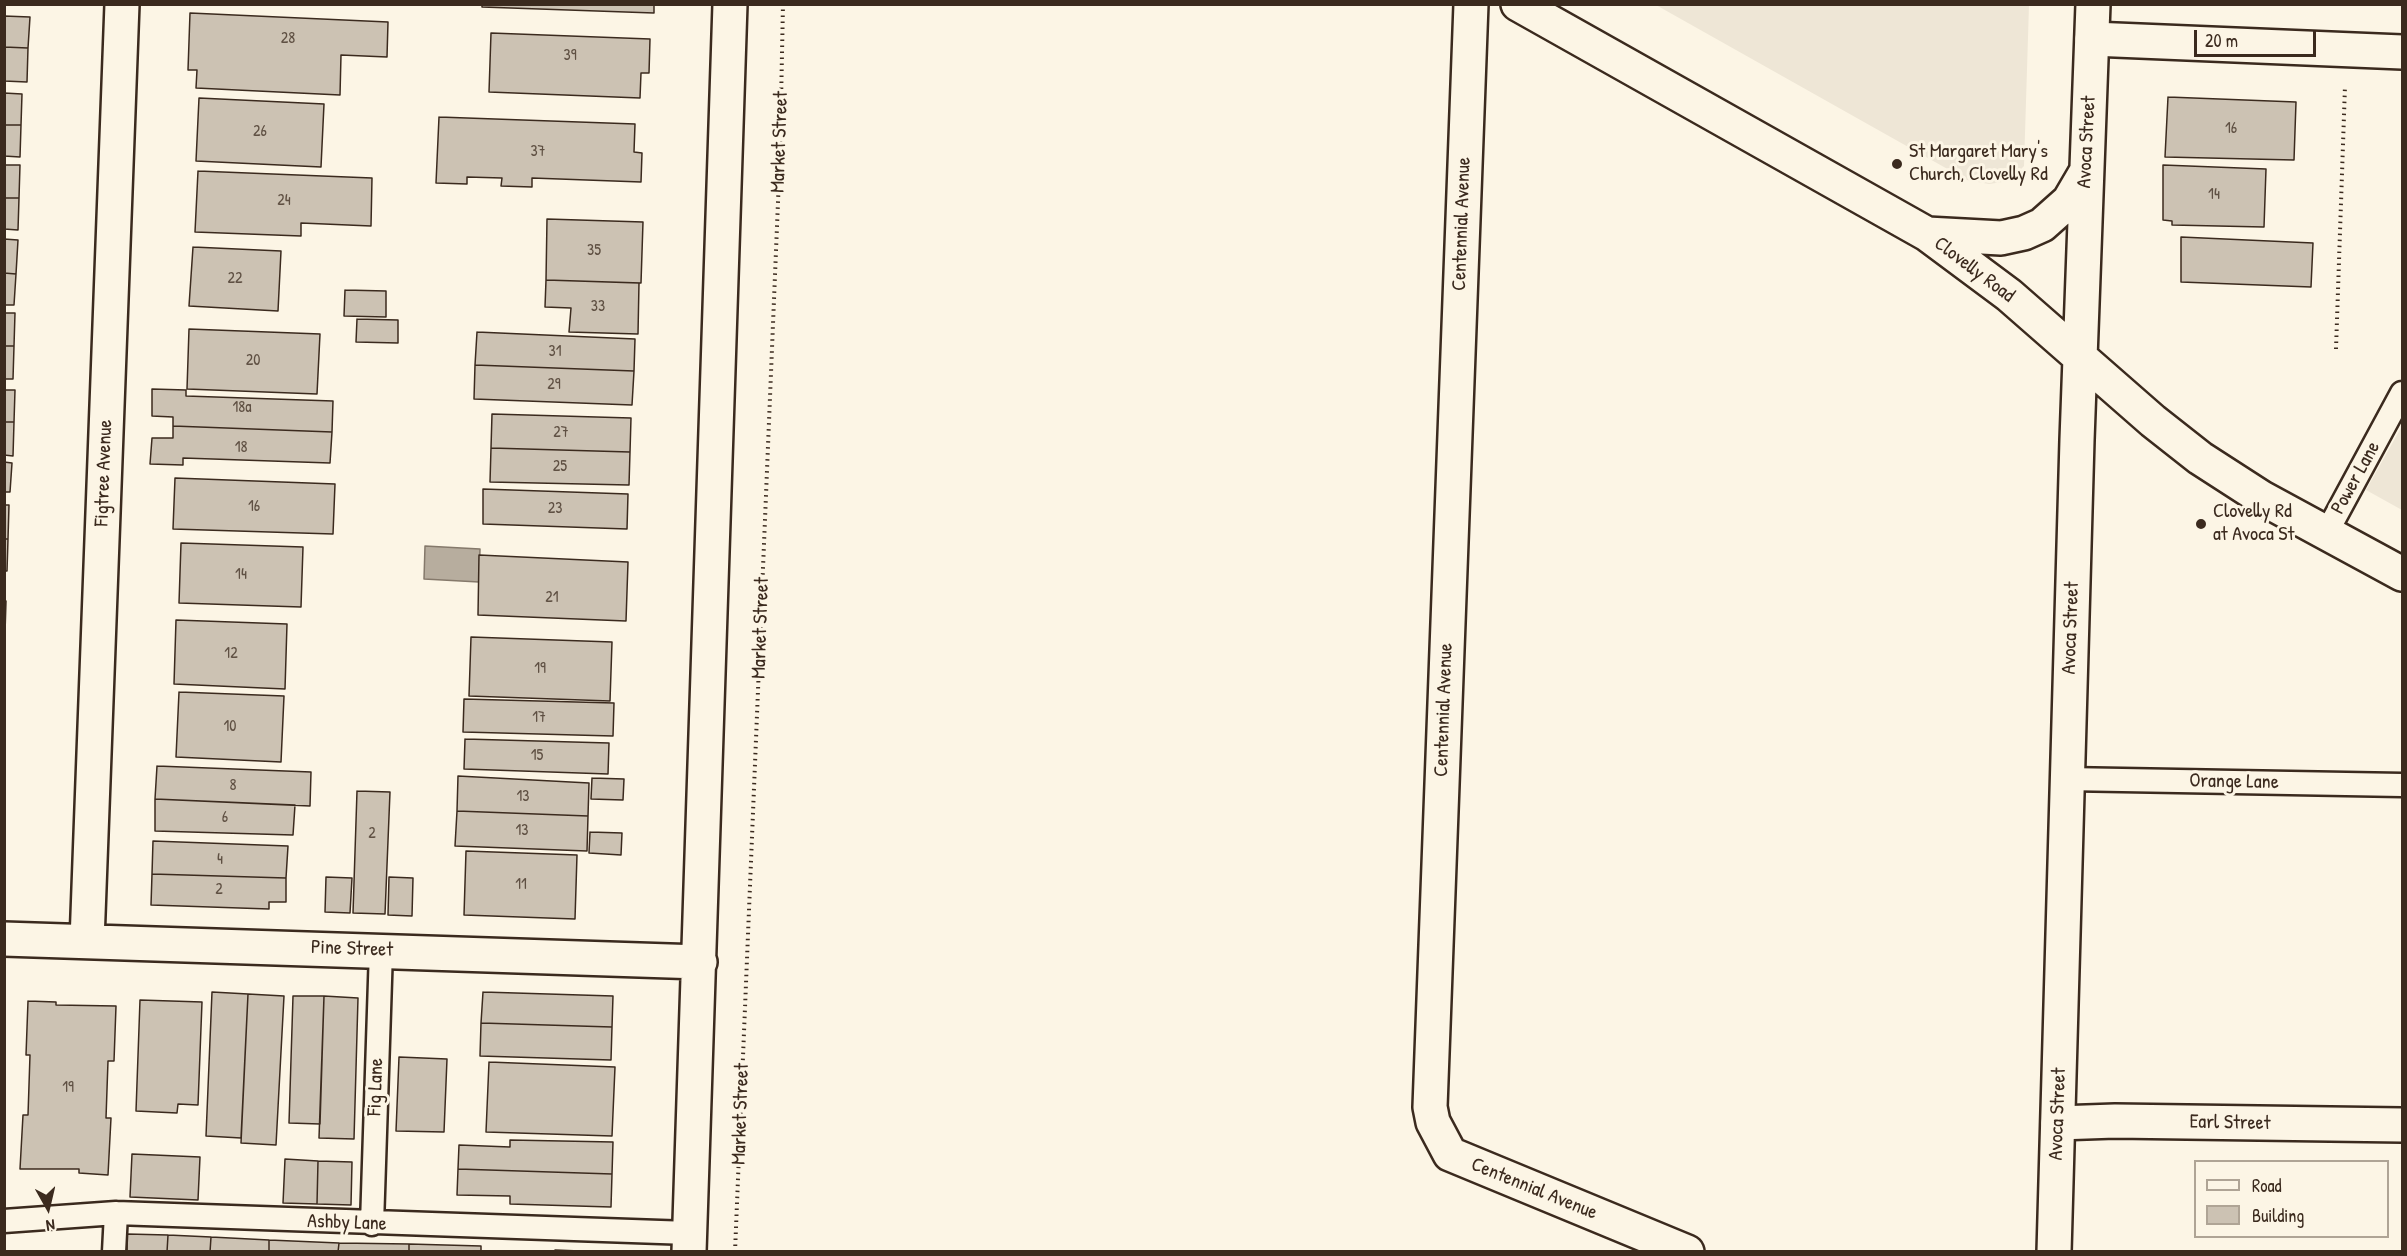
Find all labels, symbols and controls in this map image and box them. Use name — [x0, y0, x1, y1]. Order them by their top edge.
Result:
scale bar — [2197, 18, 2318, 56]
text: 20 m — [2205, 28, 2238, 53]
house number: 28 — [281, 29, 295, 49]
house number: 39 — [563, 46, 577, 66]
street label: Market Street — [766, 91, 794, 193]
street label: Avoca Street — [2073, 95, 2101, 189]
house number: 16 — [2225, 119, 2237, 139]
house number: 26 — [253, 122, 267, 142]
place label: St Margaret Mary's Church, Clovelly Rd — [1909, 140, 2048, 187]
house number: 37 — [530, 142, 546, 162]
street label: Centennial Avenue — [1448, 157, 1476, 291]
marker: St Margaret Mary's Church, Clovelly Rd — [1890, 157, 1904, 171]
house number: 14 — [2208, 185, 2220, 205]
house number: 24 — [277, 191, 291, 211]
street label: Clovelly Road — [1929, 232, 2019, 308]
house number: 35 — [587, 241, 601, 261]
house number: 22 — [228, 269, 242, 289]
house number: 33 — [591, 297, 605, 317]
house number: 31 — [549, 342, 561, 362]
house number: 20 — [246, 351, 260, 371]
house number: 29 — [547, 375, 561, 395]
house number: 18a — [232, 398, 252, 418]
street label: Figtree Avenue — [90, 419, 118, 527]
house number: 27 — [553, 423, 569, 443]
street label: Power Lane — [2326, 437, 2386, 519]
house number: 18 — [235, 438, 247, 458]
house number: 25 — [553, 457, 567, 477]
house number: 16 — [248, 497, 260, 517]
house number: 23 — [548, 499, 562, 519]
place label: Clovelly Rd at Avoca St — [2213, 500, 2294, 547]
marker: Clovelly Rd at Avoca St — [2194, 517, 2208, 531]
house number: 14 — [235, 565, 247, 585]
street label: Market Street — [747, 577, 775, 679]
street label: Avoca Street — [2057, 581, 2085, 675]
house number: 21 — [545, 588, 559, 608]
street label: Centennial Avenue — [1430, 643, 1458, 777]
house number: 12 — [224, 644, 238, 664]
house number: 19 — [534, 659, 546, 679]
house number: 17 — [532, 708, 546, 728]
house number: 10 — [224, 717, 236, 737]
house number: 15 — [531, 746, 543, 766]
street label: Orange Lane — [2189, 769, 2279, 795]
house number: 8 — [230, 776, 236, 796]
house number: 13 — [517, 787, 529, 807]
house number: 6 — [222, 808, 228, 828]
house number: 13 — [516, 821, 528, 841]
house number: 2 — [368, 824, 376, 844]
house number: 4 — [217, 850, 223, 870]
house number: 11 — [515, 875, 527, 895]
house number: 2 — [215, 880, 223, 900]
street label: Pine Street — [310, 936, 394, 962]
street label: Fig Lane — [363, 1058, 389, 1116]
street label: Market Street — [727, 1063, 755, 1165]
street label: Avoca Street — [2044, 1067, 2072, 1161]
house number: 19 — [62, 1078, 74, 1098]
street label: Earl Street — [2189, 1110, 2271, 1136]
street label: Centennial Avenue — [1467, 1153, 1601, 1225]
legend — [2194, 1160, 2389, 1238]
text: Road — [2252, 1173, 2282, 1198]
north arrow — [18, 1178, 78, 1238]
text: Building — [2252, 1203, 2304, 1228]
street label: Ashby Lane — [307, 1210, 387, 1236]
text: N — [45, 1214, 56, 1237]

